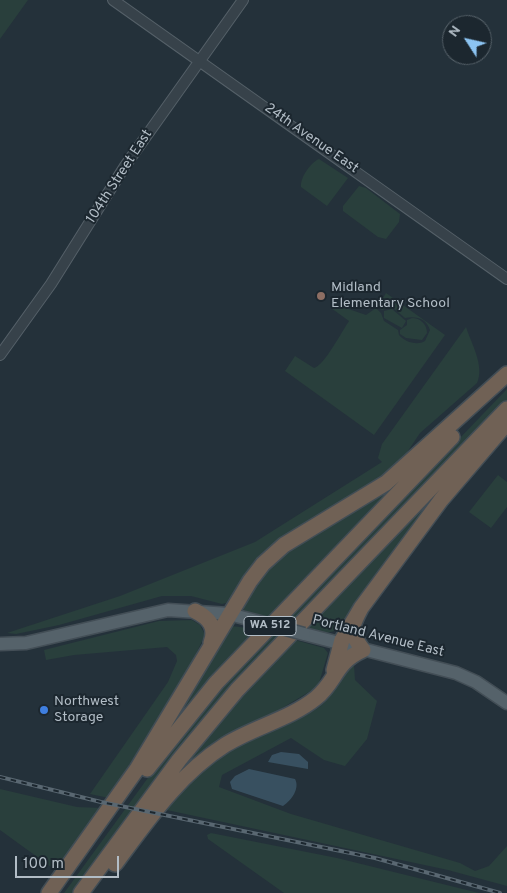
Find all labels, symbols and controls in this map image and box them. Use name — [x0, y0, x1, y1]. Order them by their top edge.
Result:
north arrow — [442, 15, 492, 65]
text: N — [445, 23, 465, 41]
street label: 24th Avenue East — [261, 100, 361, 178]
street label: 104th Street East — [83, 127, 157, 227]
place label: Midland Elementary School — [331, 280, 450, 312]
marker: Midland Elementary School — [315, 290, 327, 302]
street label: Portland Avenue East — [310, 612, 446, 662]
road number: WA 512 — [244, 616, 296, 636]
place label: Northwest Storage — [54, 694, 119, 726]
marker: Northwest Storage — [38, 704, 50, 716]
scale bar — [18, 846, 121, 878]
text: 100 m — [23, 855, 64, 874]

